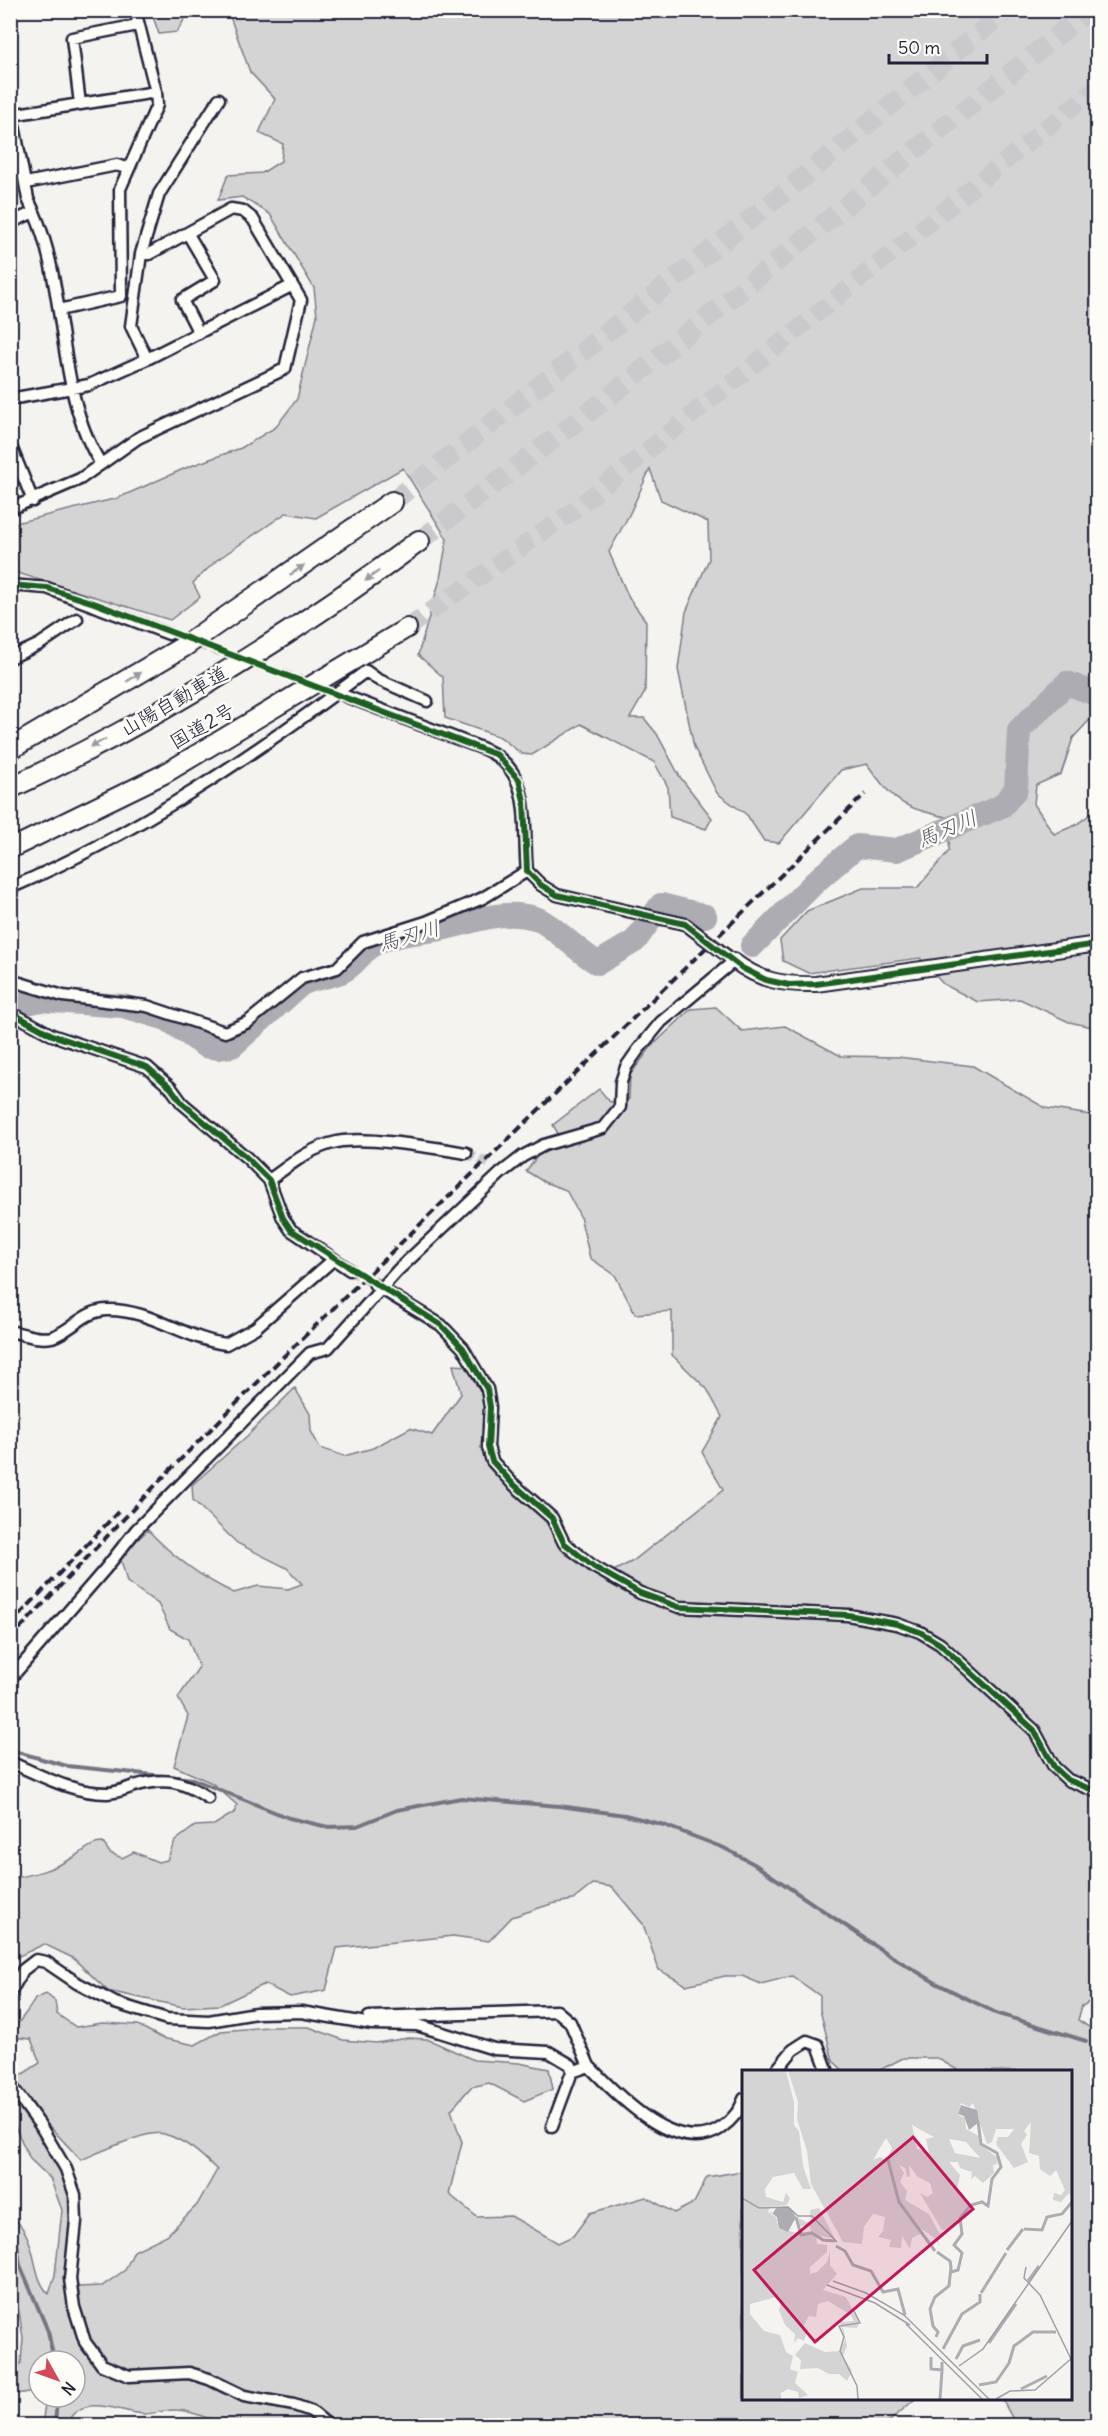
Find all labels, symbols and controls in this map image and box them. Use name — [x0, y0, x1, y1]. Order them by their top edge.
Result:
scale bar — [889, 27, 986, 65]
text: 50 m — [898, 36, 940, 59]
one-way arrow — [288, 564, 304, 576]
one-way arrow — [364, 570, 380, 582]
street label: 山陽自動車道 — [116, 660, 232, 741]
one-way arrow — [126, 672, 142, 683]
street label: 国道2号 — [165, 697, 239, 754]
one-way arrow — [90, 738, 107, 748]
water label: 馬刃川 — [913, 804, 981, 853]
water label: 馬刃川 — [375, 914, 443, 957]
inset map — [742, 2070, 1072, 2400]
north arrow — [27, 2349, 87, 2409]
text: N — [57, 2378, 80, 2399]

